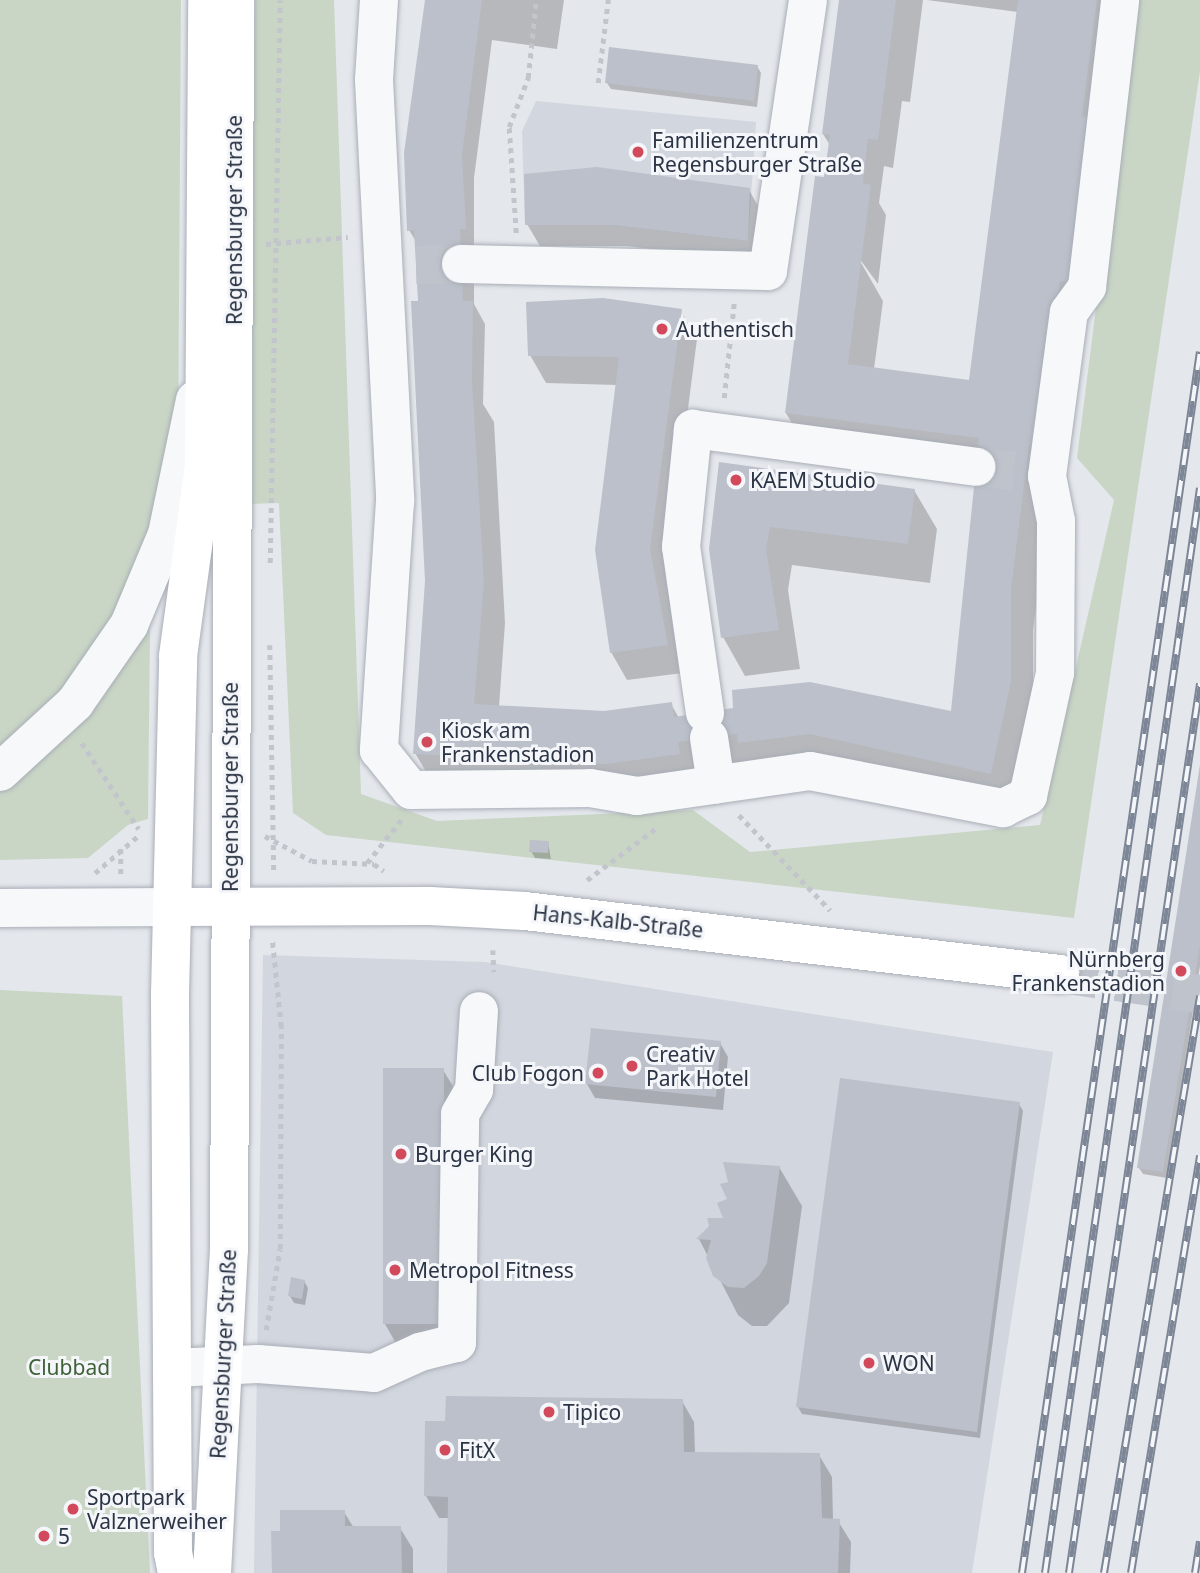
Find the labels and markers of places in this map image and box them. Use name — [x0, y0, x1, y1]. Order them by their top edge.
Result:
place label: Familienzentrum Regensburger Straße — [652, 127, 862, 177]
marker: Familienzentrum Regensburger Straße — [630, 144, 646, 160]
place label: Authentisch — [676, 316, 794, 342]
marker: Authentisch — [654, 321, 670, 337]
place label: KAEM Studio — [750, 467, 876, 493]
marker: KAEM Studio — [728, 472, 744, 488]
place label: Kiosk am Frankenstadion — [441, 717, 594, 767]
marker: Kiosk am Frankenstadion — [419, 734, 435, 750]
place label: Nürnberg Frankenstadion — [1012, 946, 1165, 996]
marker: Nürnberg Frankenstadion — [1171, 961, 1191, 981]
place label: Creativ Park Hotel — [646, 1041, 749, 1091]
marker: Creativ Park Hotel — [624, 1058, 640, 1074]
place label: Club Fogon — [472, 1060, 584, 1086]
marker: Club Fogon — [590, 1065, 606, 1081]
place label: Burger King — [415, 1141, 533, 1167]
marker: Burger King — [393, 1146, 409, 1162]
place label: Metropol Fitness — [409, 1257, 574, 1283]
marker: Metropol Fitness — [387, 1262, 403, 1278]
place label: WON — [883, 1350, 935, 1376]
marker: WON — [861, 1355, 877, 1371]
place label: Tipico — [563, 1399, 621, 1425]
marker: Tipico — [541, 1404, 557, 1420]
place label: FitX — [459, 1437, 495, 1463]
marker: FitX — [437, 1442, 453, 1458]
place label: Sportpark Valznerweiher — [87, 1484, 227, 1534]
marker: Sportpark Valznerweiher — [65, 1501, 81, 1517]
place label: 5 — [58, 1523, 70, 1549]
marker: 5 — [36, 1528, 52, 1544]

